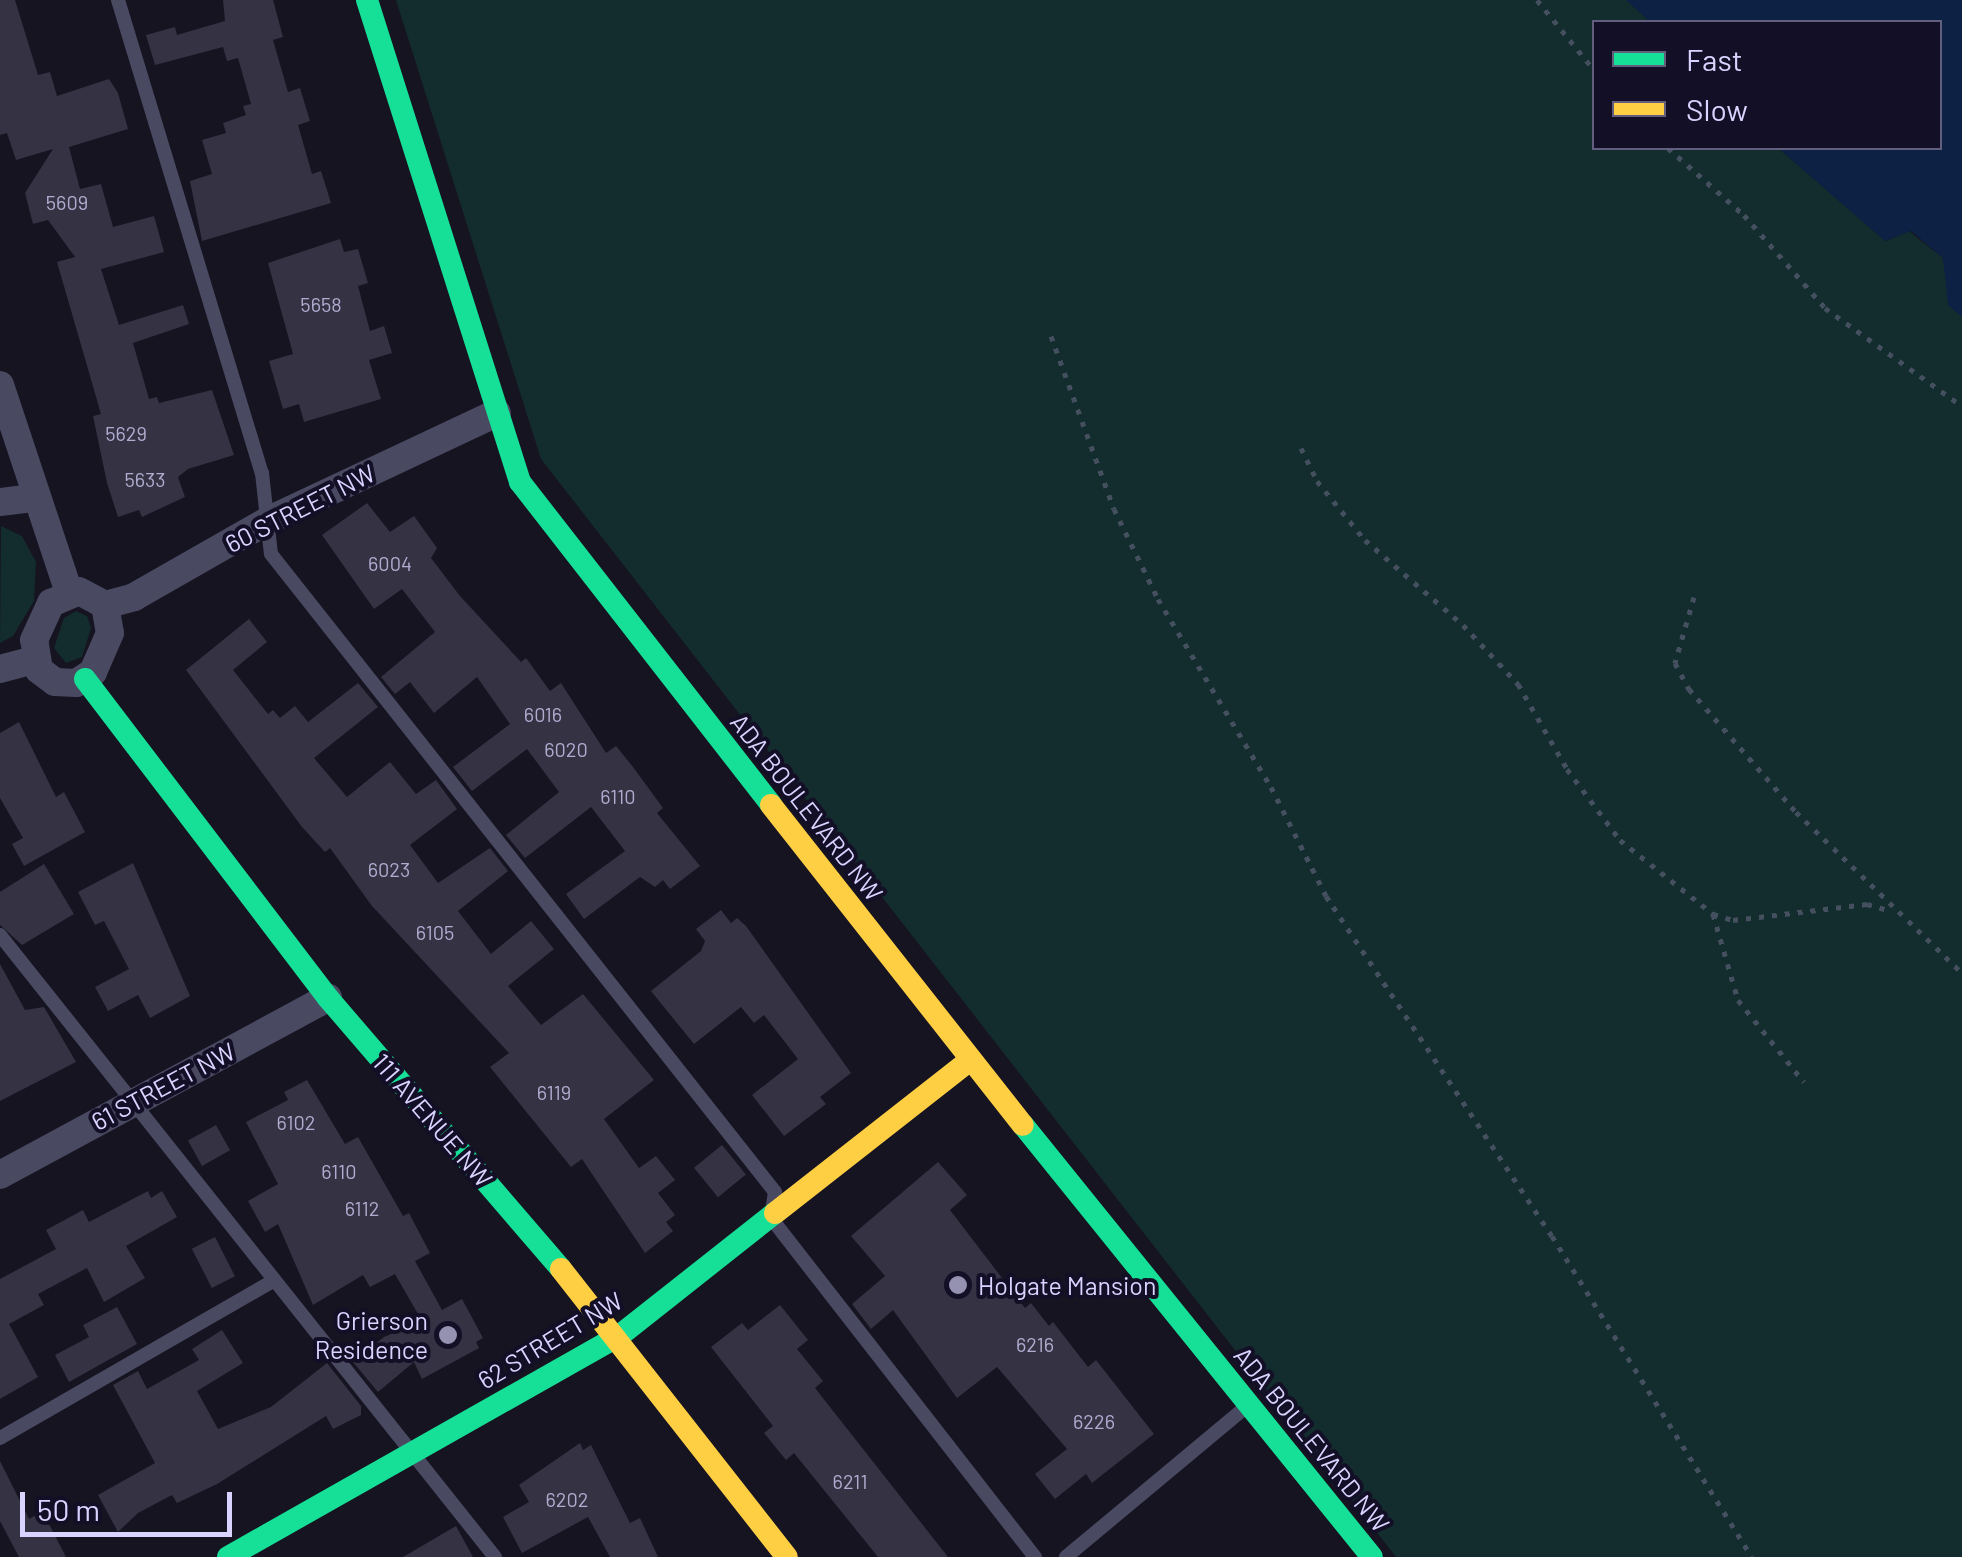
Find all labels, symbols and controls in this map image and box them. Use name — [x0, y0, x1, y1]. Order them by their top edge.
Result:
legend — [1592, 20, 1942, 150]
text: Fast — [1686, 41, 1743, 77]
text: Slow — [1686, 91, 1748, 127]
house number: 5609 — [46, 190, 88, 214]
house number: 5658 — [300, 292, 342, 316]
house number: 5629 — [105, 421, 147, 445]
street label: 60 STREET NW — [220, 457, 380, 559]
house number: 5633 — [124, 467, 166, 491]
house number: 6004 — [368, 551, 412, 575]
house number: 6016 — [524, 702, 562, 726]
street label: ADA BOULEVARD NW — [725, 707, 889, 907]
house number: 6020 — [544, 737, 588, 761]
house number: 6110 — [600, 784, 636, 808]
house number: 6023 — [368, 857, 410, 881]
house number: 6105 — [416, 920, 454, 944]
street label: 61 STREET NW — [86, 1036, 240, 1136]
street label: 111 AVENUE NW — [367, 1047, 499, 1193]
house number: 6119 — [537, 1080, 571, 1104]
house number: 6102 — [277, 1110, 315, 1134]
house number: 6110 — [321, 1159, 357, 1183]
house number: 6112 — [345, 1196, 379, 1220]
place label: Holgate Mansion — [978, 1270, 1156, 1300]
marker: Holgate Mansion — [947, 1274, 969, 1296]
street label: 62 STREET NW — [472, 1285, 628, 1395]
place label: Grierson Residence — [315, 1306, 428, 1365]
marker: Grierson Residence — [437, 1324, 459, 1346]
house number: 6216 — [1016, 1332, 1054, 1356]
street label: ADA BOULEVARD NW — [1228, 1340, 1396, 1538]
house number: 6226 — [1073, 1409, 1115, 1433]
house number: 6211 — [833, 1469, 867, 1493]
scale bar — [25, 1472, 238, 1534]
house number: 6202 — [545, 1487, 589, 1511]
text: 50 m — [37, 1491, 100, 1527]

